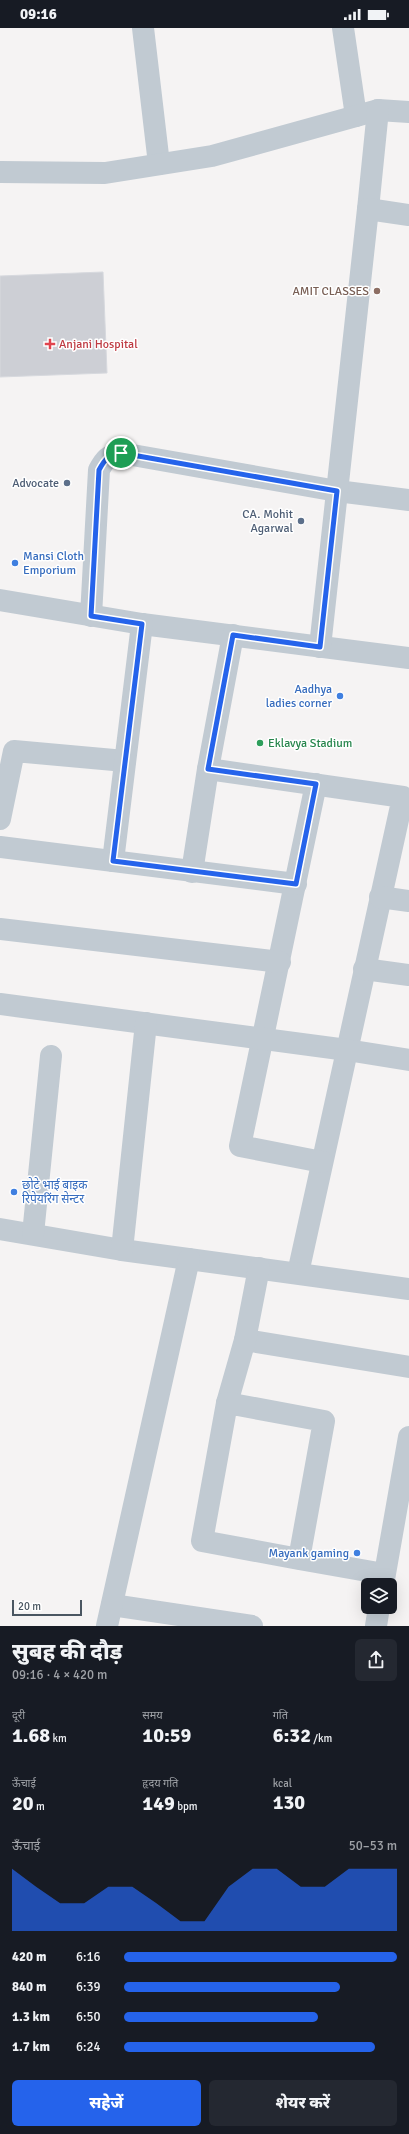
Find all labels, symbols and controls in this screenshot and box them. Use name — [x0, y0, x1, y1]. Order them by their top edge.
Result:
text: 09:16 — [20, 5, 57, 23]
place label: AMIT CLASSES — [292, 284, 369, 299]
marker: AMIT CLASSES — [372, 286, 382, 296]
place label: Anjani Hospital — [59, 337, 138, 352]
marker: Anjani Hospital — [44, 338, 56, 350]
pin — [104, 436, 138, 470]
icon: arrive — [110, 442, 132, 464]
place label: Advocate — [12, 476, 59, 491]
marker: Advocate — [62, 478, 72, 488]
place label: CA. Mohit Agarwal — [242, 507, 293, 536]
marker: CA. Mohit Agarwal — [296, 516, 306, 526]
place label: Mansi Cloth Emporium — [23, 549, 84, 578]
marker: Mansi Cloth Emporium — [10, 558, 20, 568]
place label: Aadhya ladies corner — [266, 682, 333, 711]
marker: Aadhya ladies corner — [335, 691, 345, 701]
place label: Eklavya Stadium — [268, 736, 352, 751]
marker: Eklavya Stadium — [255, 738, 265, 748]
place label: छोटे भाई बाइक रिपेयरिंग सेन्टर — [22, 1177, 88, 1207]
marker: छोटे भाई बाइक रिपेयरिंग सेन्टर — [9, 1187, 19, 1197]
place label: Mayank gaming — [269, 1546, 349, 1561]
marker: Mayank gaming — [352, 1548, 362, 1558]
map controls — [361, 1578, 397, 1614]
button: layers — [361, 1578, 397, 1614]
scale bar — [12, 1598, 82, 1617]
text: 20 m — [18, 1600, 41, 1613]
text: सुबह की दौड़ — [12, 1638, 122, 1665]
button: share — [355, 1639, 397, 1681]
text: 09:16 · 4 × 420 m — [12, 1667, 107, 1683]
text: दूरी — [12, 1709, 25, 1722]
text: समय — [142, 1709, 163, 1722]
text: गति — [273, 1709, 288, 1722]
text: 1.68 — [12, 1723, 50, 1748]
text: 10:59 — [142, 1723, 191, 1748]
text: 6:32 — [273, 1723, 311, 1748]
text: km — [50, 1732, 67, 1745]
text: /km — [311, 1732, 332, 1745]
text: ऊँचाई — [12, 1777, 36, 1790]
text: हृदय गति — [142, 1777, 178, 1790]
text: kcal — [273, 1777, 292, 1790]
text: 130 — [273, 1790, 305, 1815]
text: 20 — [12, 1791, 34, 1816]
text: 149 — [142, 1791, 175, 1816]
text: m — [34, 1800, 45, 1813]
text: bpm — [175, 1800, 198, 1813]
text: ऊँचाई — [12, 1838, 40, 1854]
text: 50–53 m — [349, 1838, 397, 1854]
text: 420 m — [12, 1949, 46, 1965]
text: 6:16 — [76, 1949, 101, 1965]
text: 840 m — [12, 1979, 46, 1995]
text: 6:39 — [76, 1979, 101, 1995]
text: 1.3 km — [12, 2009, 50, 2025]
text: 6:50 — [76, 2009, 101, 2025]
text: 1.7 km — [12, 2039, 50, 2055]
text: 6:24 — [76, 2039, 101, 2055]
button: सहेजें — [12, 2080, 201, 2126]
button: शेयर करें — [209, 2080, 397, 2126]

